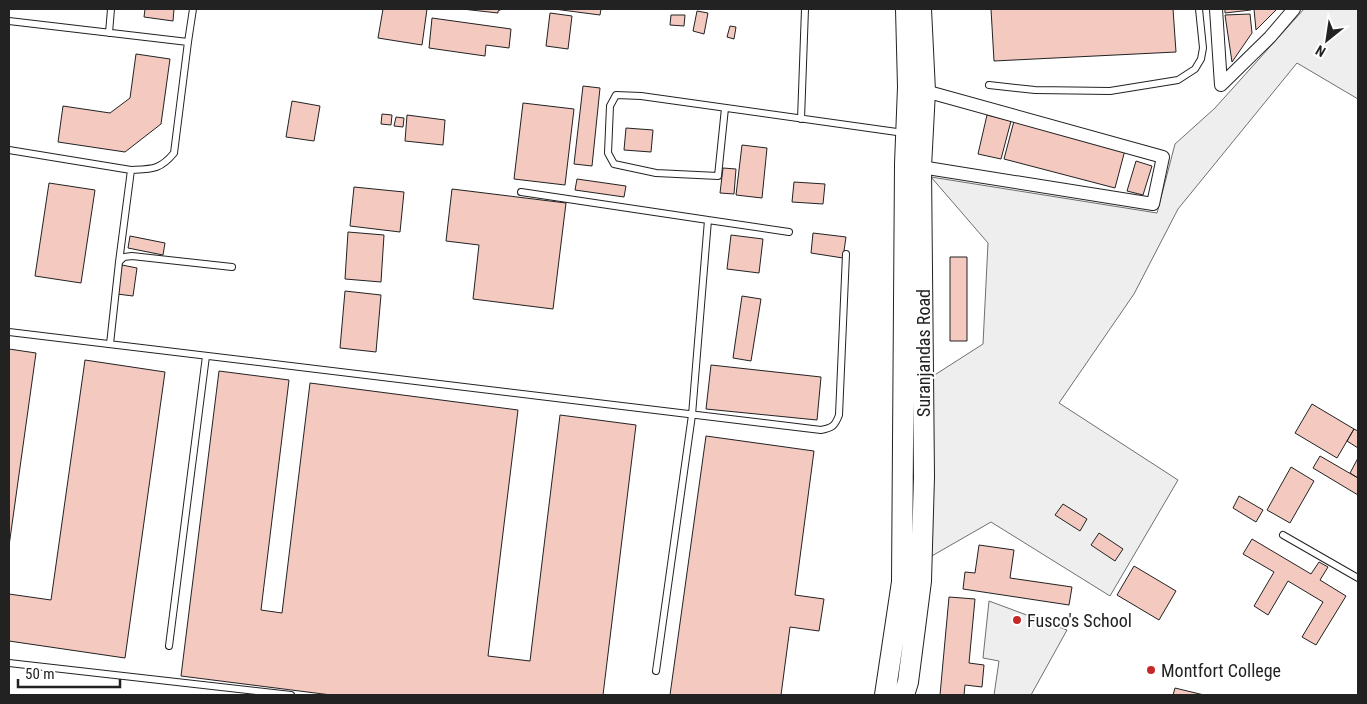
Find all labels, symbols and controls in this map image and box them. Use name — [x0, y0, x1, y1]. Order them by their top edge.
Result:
north arrow — [1302, 15, 1352, 65]
text: N — [1313, 42, 1328, 60]
street label: Suranjandas Road — [913, 289, 934, 417]
place label: Fusco's School — [1027, 610, 1132, 631]
marker: Fusco's School — [1011, 614, 1023, 626]
scale bar — [18, 656, 120, 688]
place label: Montfort College — [1161, 660, 1281, 681]
marker: Montfort College — [1145, 664, 1157, 676]
text: 50 m — [25, 665, 55, 683]

